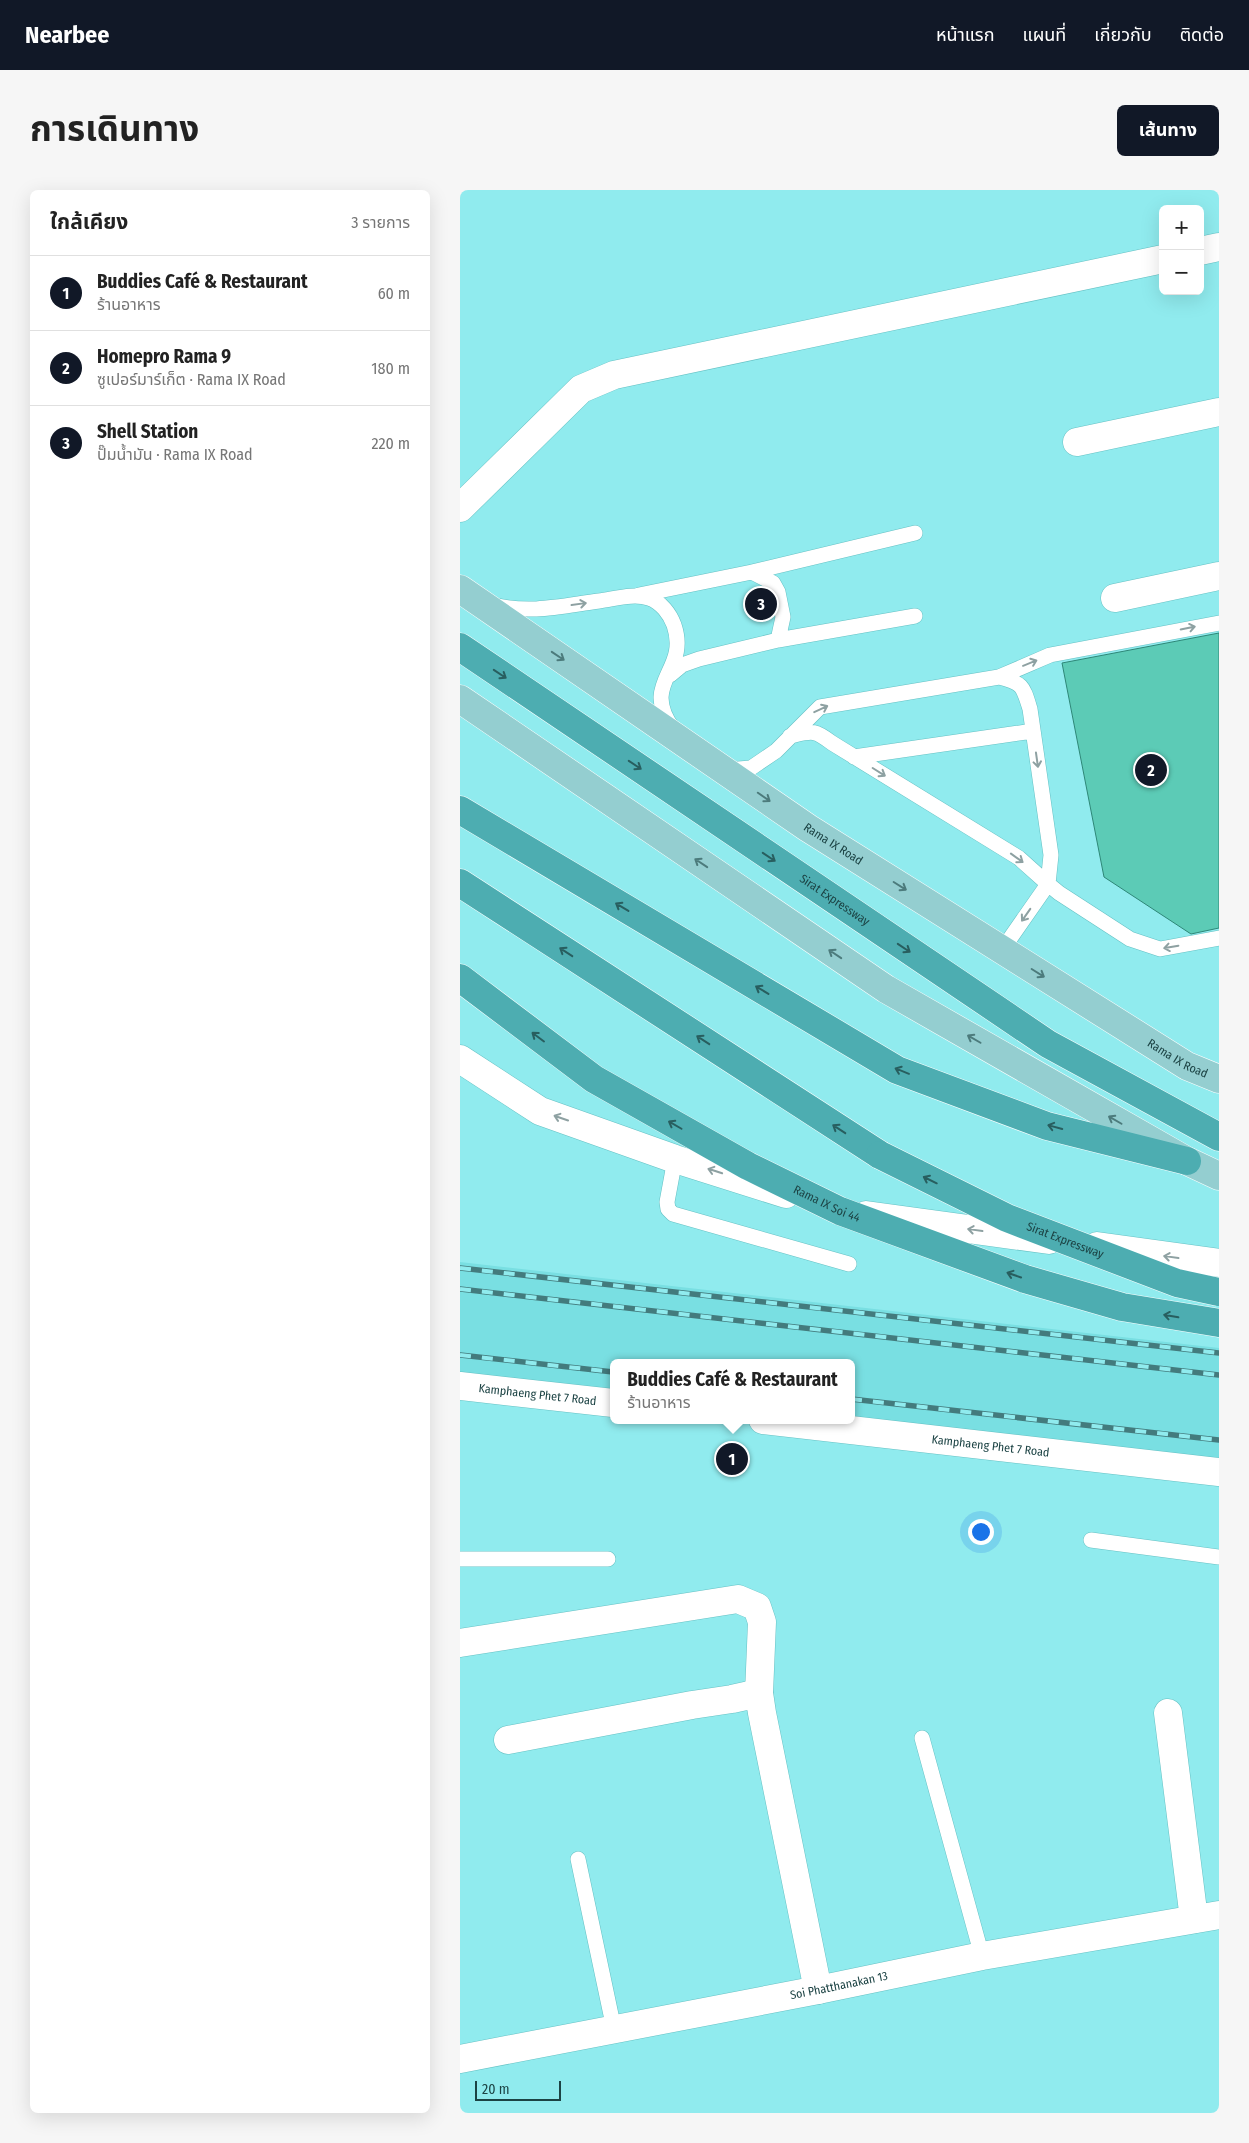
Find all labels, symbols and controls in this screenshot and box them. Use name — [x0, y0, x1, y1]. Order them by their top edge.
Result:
text: Nearbee — [25, 21, 109, 49]
text: หน้าแรก — [936, 24, 994, 46]
text: แผนที่ — [1022, 24, 1066, 46]
text: เกี่ยวกับ — [1094, 24, 1152, 46]
text: ติดต่อ — [1180, 24, 1224, 46]
button: เส้นทาง — [1117, 105, 1219, 156]
text: การเดินทาง — [30, 108, 199, 150]
map controls — [1159, 205, 1204, 295]
button: + — [1159, 205, 1204, 250]
text: ใกล้เคียง — [50, 209, 128, 235]
text: 3 รายการ — [351, 213, 410, 232]
button: − — [1159, 250, 1204, 295]
text: Buddies Café & Restaurant — [97, 270, 308, 293]
text: 1 — [63, 284, 69, 303]
text: 60 m — [378, 284, 410, 303]
text: ร้านอาหาร — [97, 295, 161, 314]
text: Homepro Rama 9 — [97, 345, 231, 368]
text: 2 — [62, 359, 70, 378]
text: 180 m — [371, 359, 410, 378]
text: ซูเปอร์มาร์เก็ต · Rama IX Road — [97, 370, 286, 389]
text: Shell Station — [97, 420, 198, 443]
text: 3 — [62, 434, 70, 453]
text: 220 m — [371, 434, 410, 453]
text: ปั๊มน้ำมัน · Rama IX Road — [97, 445, 253, 464]
pin: 3 — [745, 585, 777, 623]
one-way arrow — [571, 599, 587, 609]
one-way arrow — [1180, 623, 1196, 633]
one-way arrow — [551, 651, 565, 661]
one-way arrow — [1021, 658, 1037, 667]
one-way arrow — [493, 669, 507, 679]
one-way arrow — [813, 703, 828, 713]
pin: 2 — [1135, 751, 1167, 789]
one-way arrow — [1033, 752, 1043, 768]
one-way arrow — [627, 760, 641, 770]
one-way arrow — [872, 767, 886, 777]
one-way arrow — [757, 792, 771, 802]
street label: Rama IX Road — [801, 820, 865, 868]
one-way arrow — [762, 852, 776, 862]
one-way arrow — [1010, 852, 1023, 863]
one-way arrow — [694, 858, 708, 868]
street label: Sirat Expressway — [797, 871, 873, 929]
one-way arrow — [893, 881, 907, 891]
one-way arrow — [616, 901, 630, 911]
one-way arrow — [1021, 908, 1031, 922]
one-way arrow — [896, 943, 910, 953]
one-way arrow — [1163, 943, 1179, 953]
one-way arrow — [559, 947, 573, 957]
one-way arrow — [828, 949, 842, 959]
one-way arrow — [1031, 967, 1045, 978]
one-way arrow — [755, 984, 769, 994]
one-way arrow — [531, 1032, 545, 1042]
one-way arrow — [966, 1034, 981, 1044]
one-way arrow — [696, 1035, 710, 1045]
street label: Rama IX Road — [1145, 1036, 1210, 1081]
one-way arrow — [895, 1066, 910, 1076]
one-way arrow — [554, 1113, 570, 1122]
one-way arrow — [1108, 1114, 1122, 1124]
one-way arrow — [668, 1119, 682, 1129]
one-way arrow — [1047, 1122, 1063, 1132]
one-way arrow — [832, 1123, 846, 1134]
one-way arrow — [707, 1166, 723, 1176]
one-way arrow — [922, 1174, 937, 1184]
street label: Rama IX Soi 44 — [791, 1182, 862, 1225]
street label: Sirat Expressway — [1025, 1219, 1106, 1262]
one-way arrow — [967, 1224, 983, 1234]
one-way arrow — [1163, 1251, 1179, 1261]
one-way arrow — [1007, 1270, 1022, 1279]
one-way arrow — [1163, 1310, 1179, 1320]
popup — [610, 1359, 855, 1424]
text: Buddies Café & Restaurant — [627, 1368, 838, 1391]
street label: Kamphaeng Phet 7 Road — [478, 1381, 597, 1408]
text: ร้านอาหาร — [627, 1393, 691, 1412]
street label: Kamphaeng Phet 7 Road — [931, 1432, 1050, 1460]
pin: 1 — [716, 1440, 748, 1478]
your location — [968, 1519, 994, 1545]
street label: Soi Phatthanakan 13 — [789, 1969, 889, 2002]
scale bar — [475, 2078, 561, 2101]
text: 20 m — [482, 2081, 510, 2098]

